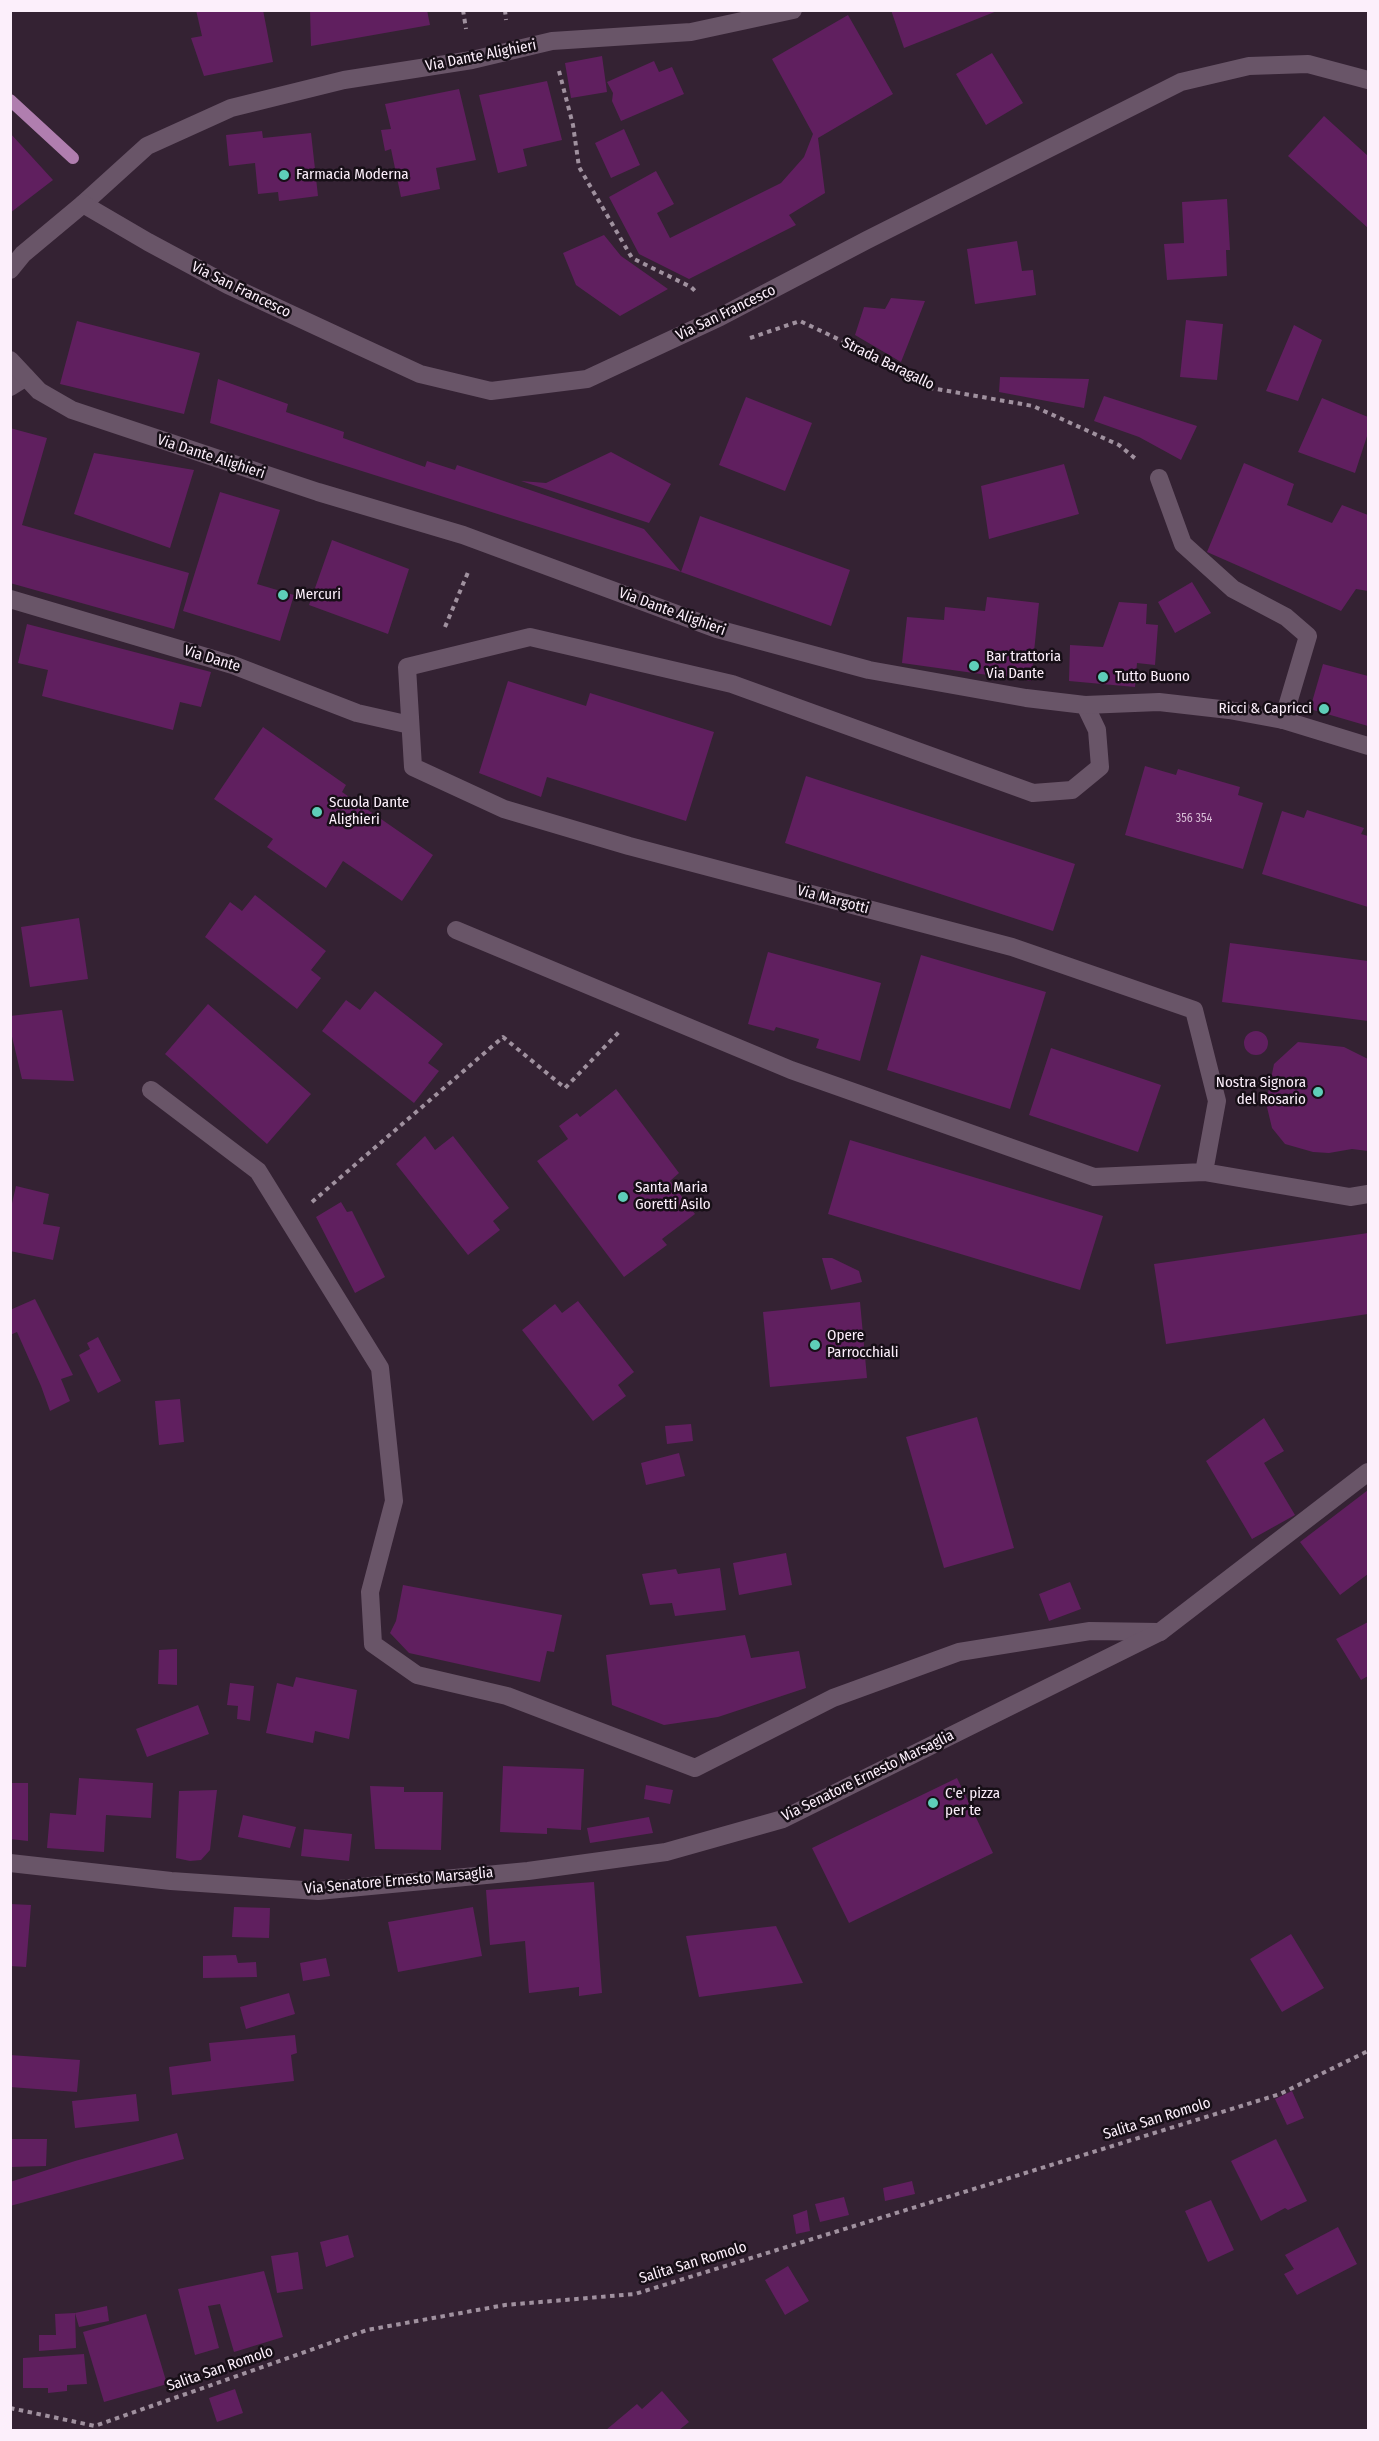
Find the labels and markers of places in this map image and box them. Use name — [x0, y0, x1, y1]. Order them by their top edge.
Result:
place label: Farmacia Moderna — [296, 166, 409, 184]
marker: Farmacia Moderna — [277, 168, 291, 182]
place label: Mercuri — [295, 586, 341, 604]
marker: Mercuri — [276, 588, 290, 602]
place label: Bar trattoria Via Dante — [986, 648, 1061, 683]
marker: Bar trattoria Via Dante — [967, 659, 981, 673]
place label: Tutto Buono — [1115, 668, 1190, 686]
marker: Tutto Buono — [1096, 670, 1110, 684]
place label: Ricci & Capricci — [1219, 700, 1312, 718]
marker: Ricci & Capricci — [1317, 702, 1331, 716]
place label: Scuola Dante Alighieri — [329, 794, 409, 829]
marker: Scuola Dante Alighieri — [310, 805, 324, 819]
place label: Nostra Signora del Rosario — [1216, 1074, 1306, 1109]
marker: Nostra Signora del Rosario — [1311, 1085, 1325, 1099]
place label: Santa Maria Goretti Asilo — [635, 1179, 711, 1214]
marker: Santa Maria Goretti Asilo — [616, 1190, 630, 1204]
place label: Opere Parrocchiali — [827, 1327, 899, 1362]
marker: Opere Parrocchiali — [808, 1338, 822, 1352]
place label: C'e' pizza per te — [945, 1785, 1000, 1820]
marker: C'e' pizza per te — [926, 1796, 940, 1810]

